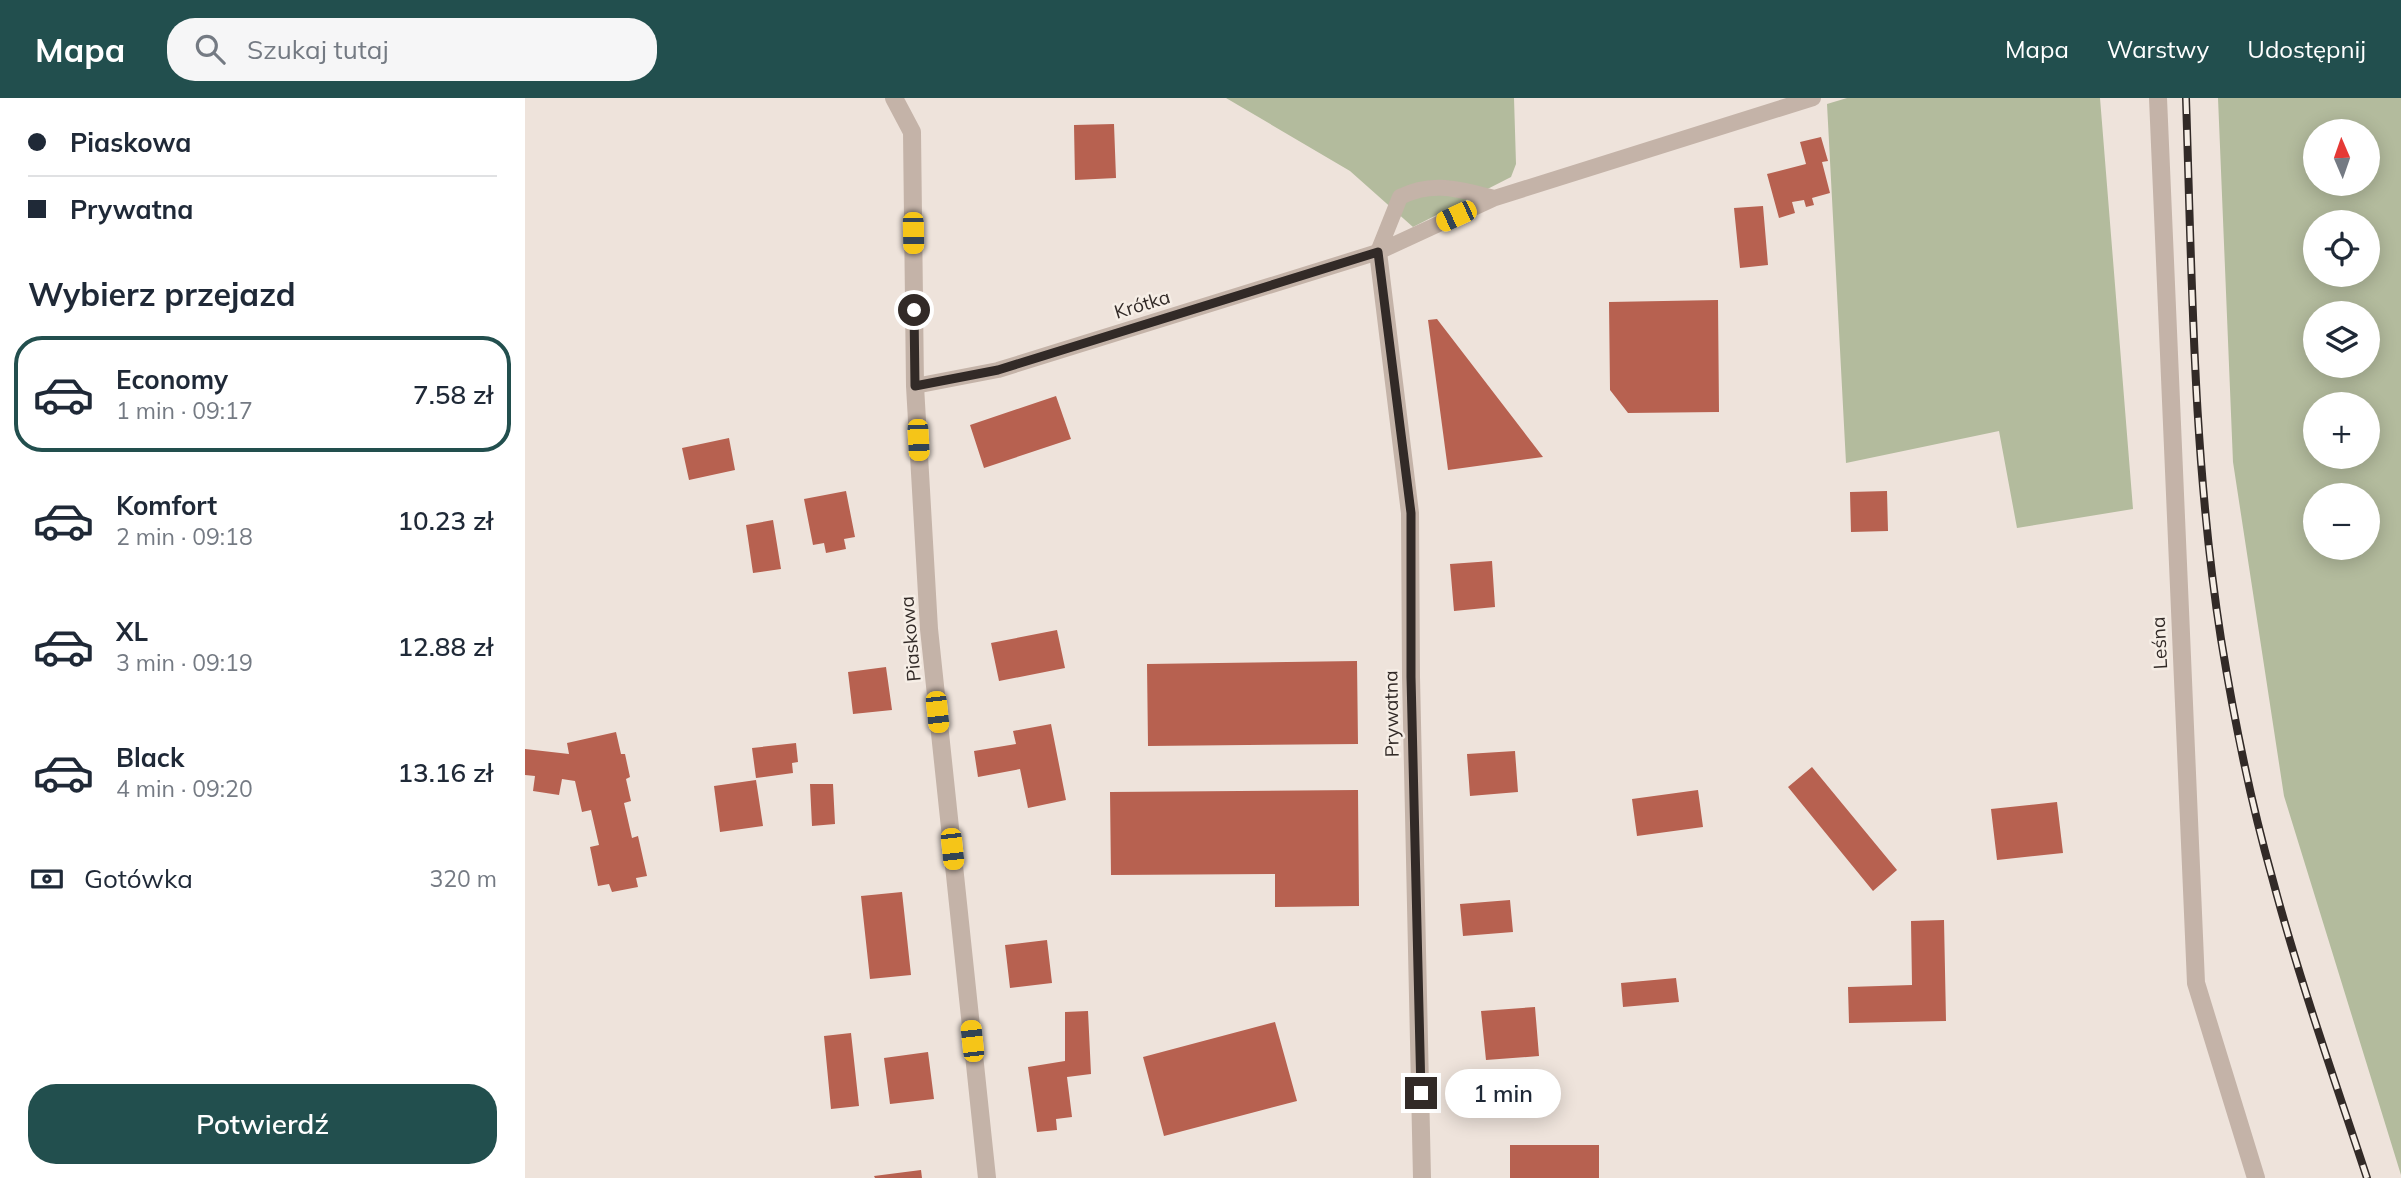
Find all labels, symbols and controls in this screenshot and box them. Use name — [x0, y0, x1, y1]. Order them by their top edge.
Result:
search box — [167, 18, 657, 81]
text: Mapa — [35, 29, 125, 70]
icon: search — [191, 30, 229, 68]
text: Szukaj tutaj — [247, 33, 389, 66]
text: Mapa — [2005, 34, 2069, 64]
text: Warstwy — [2107, 34, 2209, 64]
text: Udostępnij — [2247, 34, 2366, 64]
north arrow — [2303, 119, 2380, 196]
map controls — [2303, 119, 2380, 560]
text: Piaskowa — [70, 126, 191, 159]
text: Prywatna — [70, 193, 193, 226]
car — [1433, 198, 1480, 234]
button: locate — [2303, 210, 2380, 287]
car — [903, 212, 924, 254]
text: Wybierz przejazd — [28, 274, 296, 314]
street label: Krótka — [1111, 284, 1173, 324]
route start — [898, 294, 930, 326]
button: layers — [2303, 301, 2380, 378]
icon: car — [32, 363, 95, 426]
text: Economy — [116, 363, 228, 396]
text: 7.58 zł — [413, 378, 493, 411]
button: + — [2303, 392, 2380, 469]
text: 1 min · 09:17 — [116, 396, 253, 425]
car — [907, 418, 930, 462]
button: − — [2303, 483, 2380, 560]
icon: car — [32, 489, 95, 552]
text: Komfort — [116, 489, 217, 522]
text: 10.23 zł — [397, 504, 493, 537]
text: 2 min · 09:18 — [116, 522, 253, 551]
street label: Piaskowa — [894, 595, 926, 683]
icon: car — [32, 615, 95, 678]
text: XL — [116, 615, 148, 648]
street label: Leśna — [2146, 616, 2172, 670]
text: 12.88 zł — [397, 630, 493, 663]
text: 3 min · 09:19 — [116, 648, 253, 677]
street label: Prywatna — [1378, 670, 1404, 758]
car — [925, 690, 950, 734]
icon: car — [32, 741, 95, 804]
text: Black — [116, 741, 184, 774]
text: 13.16 zł — [397, 756, 493, 789]
text: 4 min · 09:20 — [116, 774, 253, 803]
car — [940, 827, 965, 871]
icon: cash — [28, 860, 66, 898]
text: Gotówka — [84, 862, 193, 895]
text: 320 m — [429, 864, 497, 893]
car — [960, 1019, 985, 1063]
callout: 1 min — [1445, 1068, 1561, 1118]
route end — [1405, 1077, 1437, 1109]
text: 1 min — [1473, 1079, 1533, 1108]
button: Potwierdź — [28, 1084, 497, 1164]

